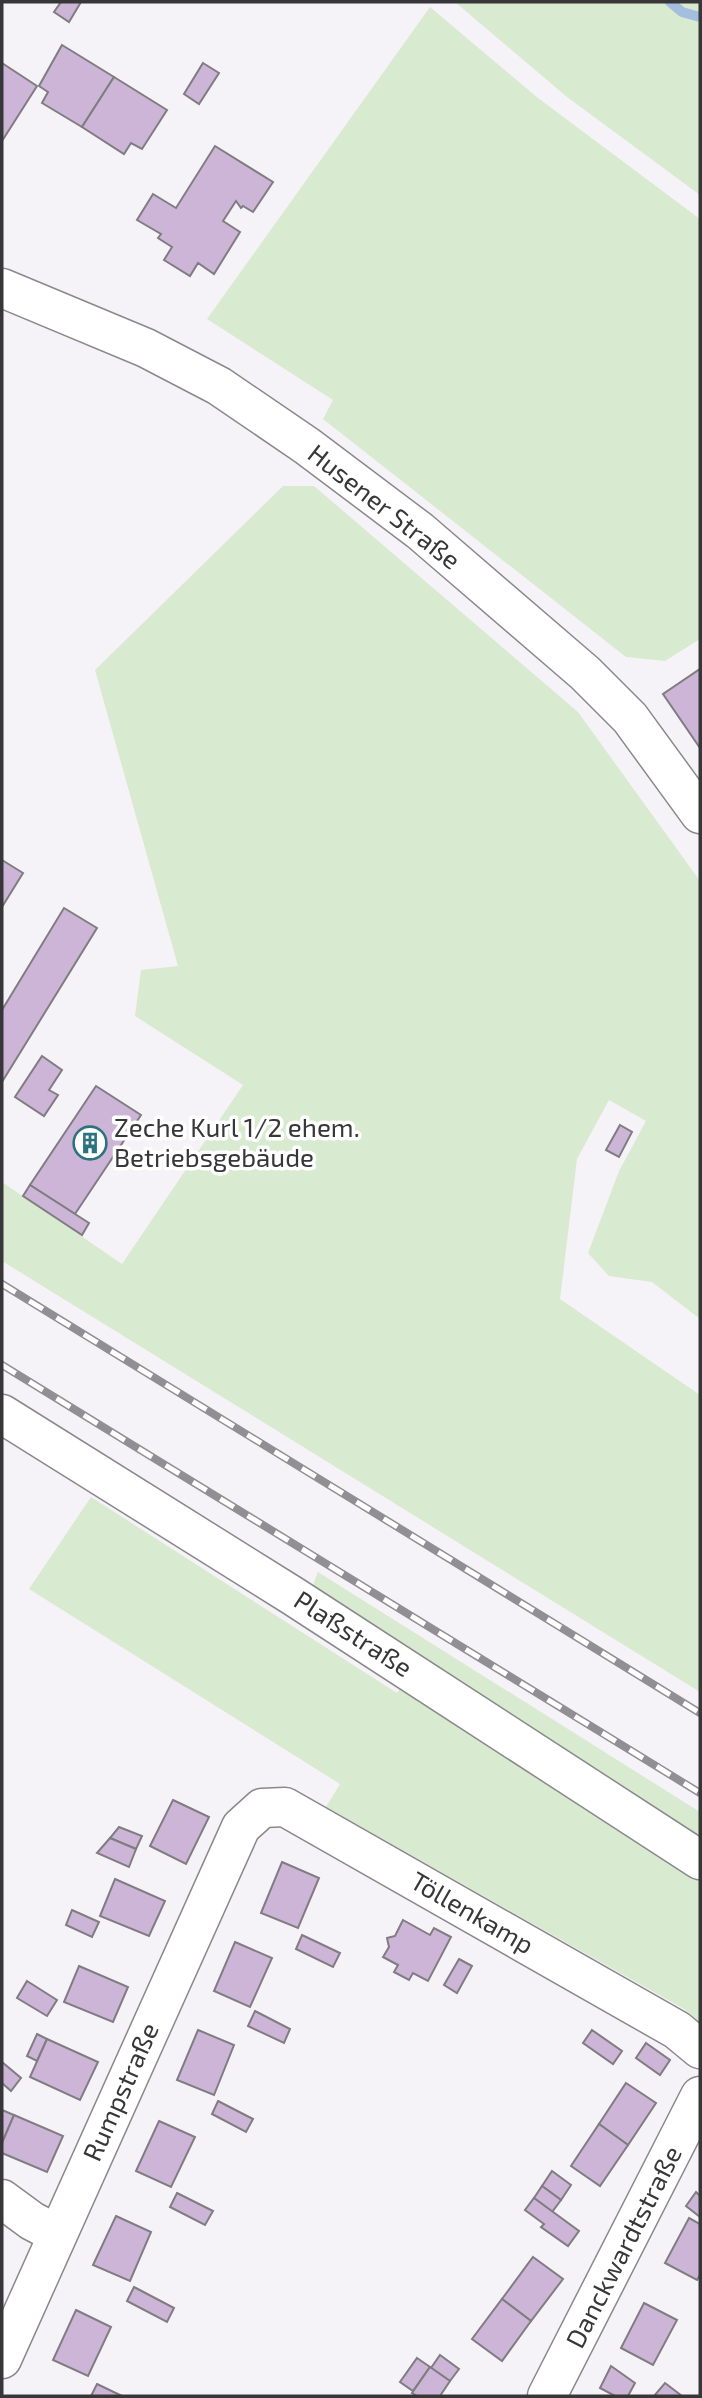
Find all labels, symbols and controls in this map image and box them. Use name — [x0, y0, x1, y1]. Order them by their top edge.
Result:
street label: Husener Straße — [303, 437, 467, 575]
place label: Zeche Kurl 1/2 ehem. Betriebsgebäude — [114, 1111, 360, 1172]
building icon: Zeche Kurl 1/2 ehem. Betriebsgebäude — [71, 1124, 109, 1162]
street label: Plaßstraße — [289, 1583, 419, 1682]
street label: Töllenkamp — [406, 1864, 540, 1959]
street label: Rumpstraße — [75, 2017, 164, 2165]
street label: Danckwardtstraße — [558, 2140, 687, 2352]

